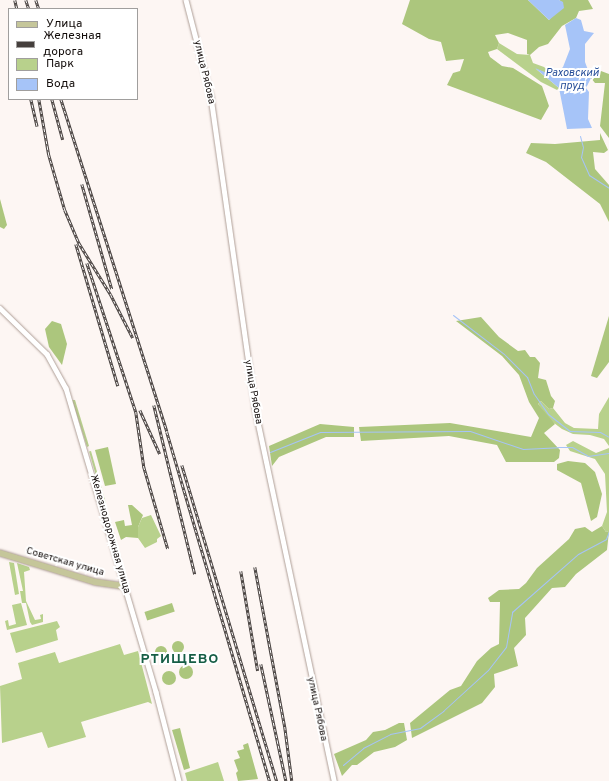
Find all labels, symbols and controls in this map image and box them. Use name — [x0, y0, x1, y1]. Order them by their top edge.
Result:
legend — [8, 8, 138, 100]
text: Улица — [46, 16, 82, 32]
text: Железная дорога — [43, 28, 101, 60]
street label: улица Рябова — [191, 39, 217, 105]
text: Парк — [46, 56, 74, 72]
water label: Раховский пруд — [545, 67, 599, 93]
text: Вода — [46, 76, 75, 92]
street label: улица Рябова — [241, 359, 265, 425]
street label: Железнодорожная улица — [87, 473, 133, 595]
street label: Советская улица — [25, 545, 105, 579]
district label: РТИЩЕВО — [141, 652, 219, 668]
street label: улица Рябова — [304, 676, 330, 742]

